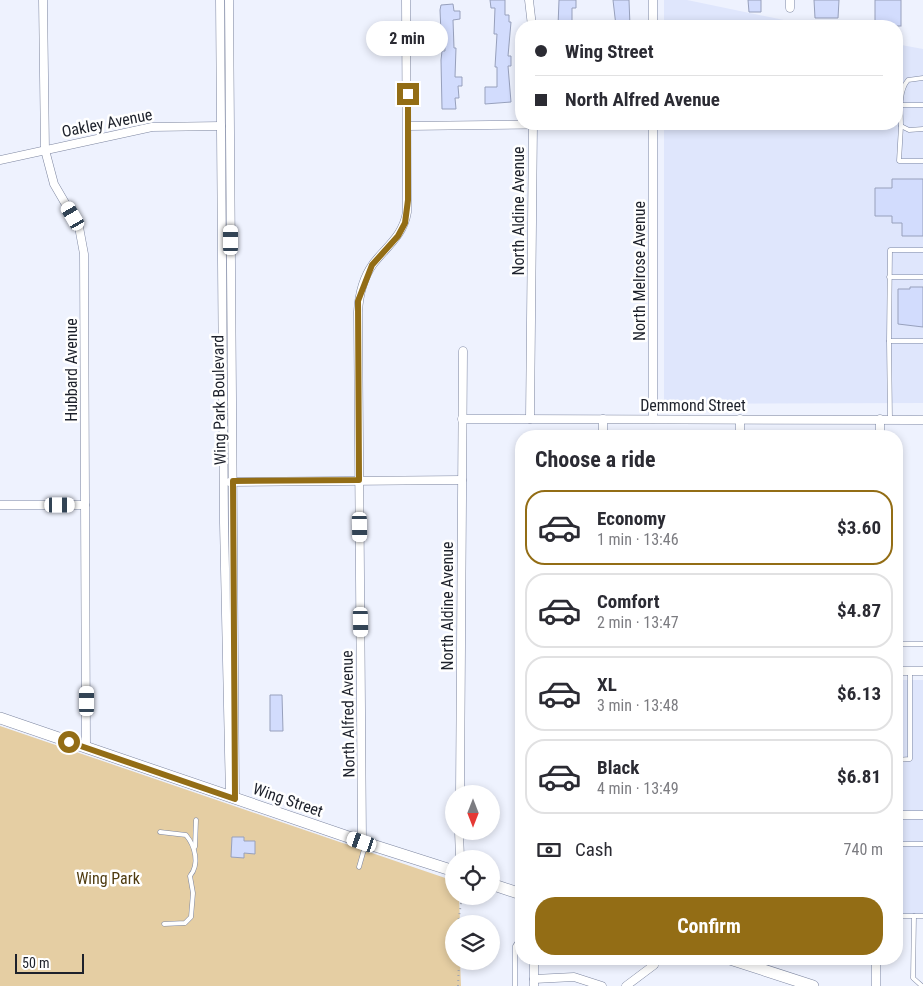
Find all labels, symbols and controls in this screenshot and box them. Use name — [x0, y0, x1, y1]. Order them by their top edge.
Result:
callout: 2 min — [367, 22, 449, 56]
text: 2 min — [389, 29, 425, 48]
text: Wing Street — [565, 40, 654, 63]
route end — [397, 83, 419, 105]
text: North Alfred Avenue — [565, 88, 720, 111]
street label: Oakley Avenue — [60, 105, 154, 141]
street label: North Aldine Avenue — [509, 147, 528, 275]
car — [59, 199, 86, 233]
street label: North Melrose Avenue — [630, 201, 649, 341]
car — [223, 225, 238, 255]
street label: Hubbard Avenue — [62, 318, 81, 422]
street label: Wing Park Boulevard — [208, 335, 230, 465]
street label: Demmond Street — [640, 396, 746, 415]
text: Choose a ride — [535, 447, 656, 472]
car — [45, 498, 75, 513]
icon: car — [537, 505, 582, 550]
text: Economy — [597, 507, 666, 530]
car — [352, 512, 367, 542]
text: $3.60 — [837, 516, 881, 539]
text: 1 min · 13:46 — [597, 530, 679, 549]
street label: North Aldine Avenue — [438, 542, 457, 670]
icon: car — [537, 588, 582, 633]
text: Comfort — [597, 590, 660, 613]
text: $4.87 — [837, 599, 881, 622]
car — [353, 607, 368, 637]
text: 2 min · 13:47 — [597, 613, 679, 632]
street label: North Alfred Avenue — [337, 650, 359, 778]
icon: car — [537, 671, 582, 716]
text: XL — [597, 673, 617, 696]
text: $6.13 — [837, 682, 881, 705]
car — [79, 686, 94, 716]
text: 3 min · 13:48 — [597, 696, 679, 715]
route start — [58, 731, 80, 753]
icon: car — [537, 754, 582, 799]
text: Black — [597, 756, 639, 779]
text: $6.81 — [837, 765, 881, 788]
street label: Wing Street — [251, 779, 326, 821]
text: 4 min · 13:49 — [597, 779, 679, 798]
north arrow — [445, 785, 500, 840]
map controls — [445, 785, 500, 970]
car — [345, 830, 378, 854]
icon: cash — [535, 836, 563, 864]
text: Cash — [575, 838, 613, 861]
text: 740 m — [844, 840, 883, 859]
button: locate — [445, 850, 500, 905]
park label: Wing Park — [76, 869, 141, 888]
button: Confirm — [535, 897, 883, 955]
button: layers — [445, 915, 500, 970]
scale bar — [15, 951, 84, 974]
text: 50 m — [22, 955, 50, 971]

